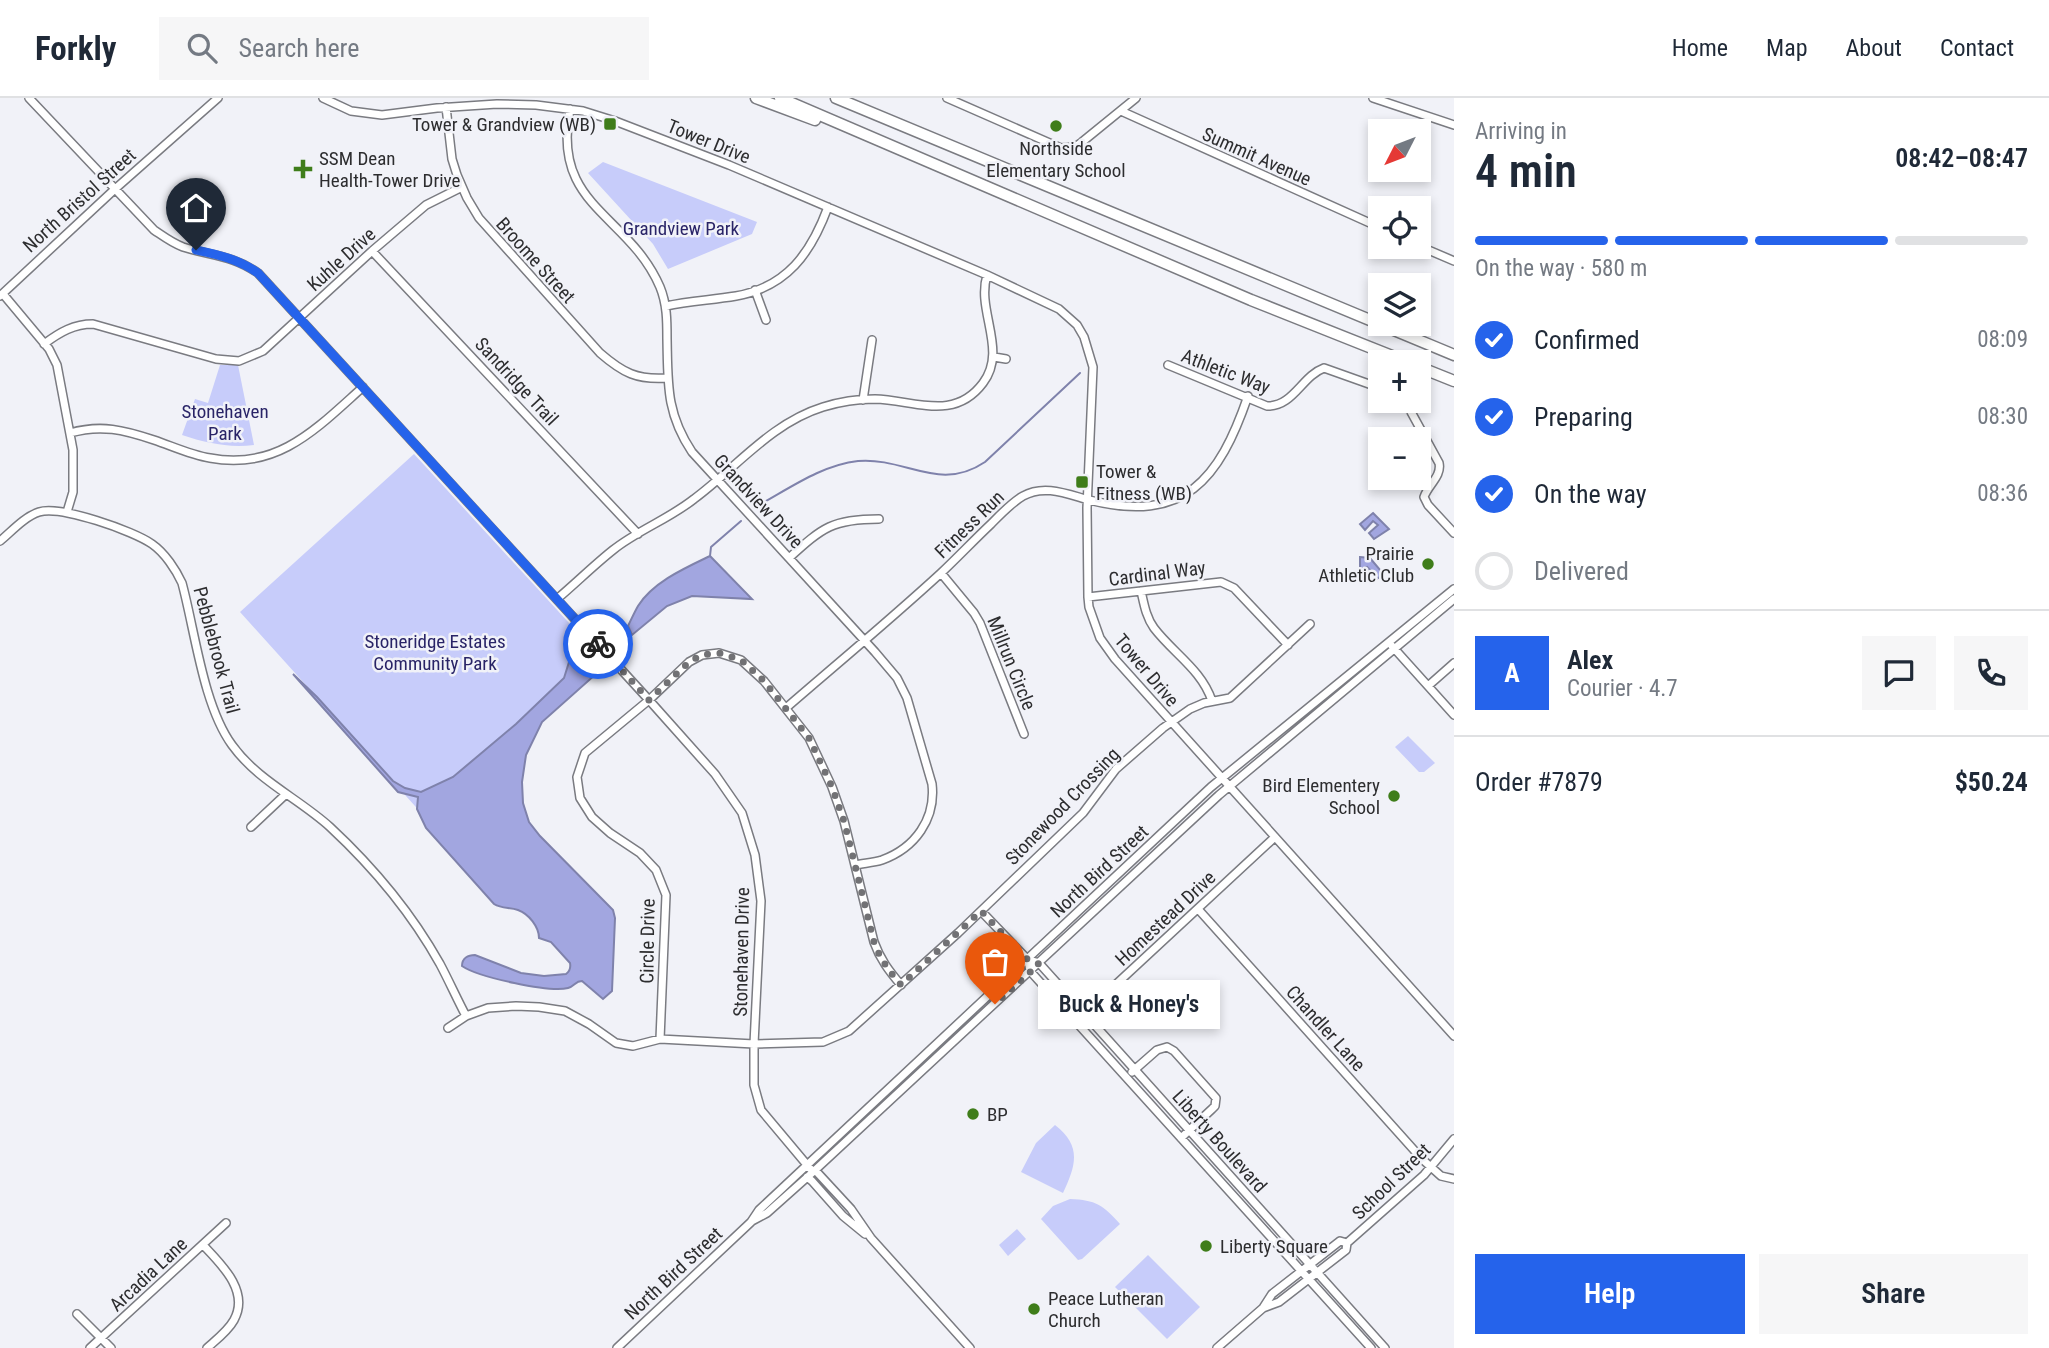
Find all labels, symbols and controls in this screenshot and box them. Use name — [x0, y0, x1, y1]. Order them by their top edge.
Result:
search box — [159, 17, 649, 80]
text: Forkly — [35, 29, 117, 68]
icon: search — [183, 29, 221, 67]
text: Search here — [239, 33, 359, 63]
text: Home — [1672, 34, 1728, 62]
text: Map — [1766, 34, 1808, 62]
text: About — [1846, 34, 1902, 62]
text: Contact — [1940, 34, 2014, 62]
place label: Tower & Grandview (WB) — [412, 113, 596, 136]
street label: Tower Drive — [664, 114, 754, 169]
marker: Tower & Grandview (WB) — [602, 116, 618, 132]
marker: Northside Elementary School — [1048, 118, 1064, 134]
text: Arriving in — [1475, 118, 1567, 145]
north arrow — [1368, 119, 1432, 182]
map controls — [1368, 119, 1431, 490]
street label: Summit Avenue — [1199, 122, 1315, 191]
place label: Northside Elementary School — [986, 137, 1126, 182]
text: 08:42–08:47 — [1895, 143, 2028, 173]
street label: North Bristol Street — [18, 144, 141, 257]
text: 4 min — [1475, 144, 1577, 198]
place label: SSM Dean Health-Tower Drive — [319, 147, 461, 192]
marker: SSM Dean Health-Tower Drive — [293, 159, 313, 179]
pin — [166, 178, 226, 250]
icon: home — [177, 189, 215, 227]
button: locate — [1368, 196, 1431, 259]
street label: Broome Street — [491, 213, 580, 308]
park label: Grandview Park — [623, 217, 740, 240]
street label: Kuhle Drive — [302, 223, 380, 296]
text: On the way · 580 m — [1475, 255, 1647, 282]
button: layers — [1368, 273, 1431, 336]
icon: check — [1475, 321, 1513, 359]
text: Confirmed — [1534, 325, 1640, 355]
text: 08:09 — [1977, 326, 2028, 353]
street label: Sandridge Trail — [470, 333, 563, 430]
street label: Athletic Way — [1178, 344, 1273, 399]
button: + — [1368, 350, 1431, 413]
icon: check — [1475, 398, 1513, 436]
park label: Stonehaven Park — [181, 400, 269, 445]
text: Preparing — [1534, 402, 1633, 432]
text: 08:30 — [1977, 403, 2028, 430]
button: − — [1368, 427, 1431, 490]
street label: Grandview Drive — [709, 449, 808, 553]
place label: Tower & Fitness (WB) — [1096, 460, 1192, 505]
marker: Tower & Fitness (WB) — [1074, 474, 1090, 490]
icon: check — [1475, 475, 1513, 513]
text: On the way — [1534, 479, 1647, 509]
text: 08:36 — [1977, 480, 2028, 507]
street label: Fitness Run — [930, 486, 1009, 563]
place label: Prairie Athletic Club — [1318, 542, 1414, 587]
street label: Cardinal Way — [1107, 556, 1207, 591]
marker: Prairie Athletic Club — [1420, 556, 1436, 572]
text: Delivered — [1534, 556, 1629, 586]
street label: Pebblebrook Trail — [189, 584, 244, 716]
courier — [563, 609, 633, 679]
street label: Millrun Circle — [982, 613, 1041, 713]
icon: bike — [579, 625, 617, 663]
street label: Tower Drive — [1110, 629, 1184, 711]
park label: Stoneridge Estates Community Park — [364, 630, 506, 675]
button: chat — [1862, 636, 1936, 710]
button: phone — [1954, 636, 2028, 710]
text: Alex — [1567, 645, 1613, 675]
text: A — [1504, 658, 1520, 688]
text: Courier · 4.7 — [1567, 675, 1678, 702]
street label: Stonewood Crossing — [1000, 743, 1124, 870]
text: Order #7879 — [1475, 767, 1603, 797]
text: $50.24 — [1955, 767, 2028, 797]
place label: Bird Elementery School — [1262, 774, 1380, 819]
marker: Bird Elementery School — [1386, 788, 1402, 804]
street label: North Bird Street — [1046, 820, 1153, 923]
street label: Homestead Drive — [1110, 866, 1220, 971]
street label: Stonehaven Drive — [729, 887, 754, 1017]
street label: Circle Drive — [635, 898, 660, 984]
pin — [965, 932, 1025, 1004]
icon: bag — [976, 943, 1014, 981]
callout: Buck & Honey's — [1037, 979, 1219, 1028]
street label: Chandler Lane — [1281, 981, 1370, 1076]
text: Buck & Honey's — [1059, 991, 1199, 1018]
street label: Liberty Boulevard — [1168, 1085, 1272, 1197]
place label: BP — [987, 1103, 1008, 1126]
marker: BP — [965, 1106, 981, 1122]
street label: School Street — [1347, 1138, 1435, 1224]
street label: North Bird Street — [620, 1222, 727, 1325]
street label: Arcadia Lane — [105, 1232, 192, 1316]
place label: Liberty Square — [1220, 1235, 1328, 1258]
marker: Liberty Square — [1198, 1238, 1214, 1254]
button: Help — [1475, 1254, 1745, 1334]
button: Share — [1759, 1254, 2028, 1334]
place label: Peace Lutheran Church — [1048, 1287, 1164, 1332]
marker: Peace Lutheran Church — [1026, 1301, 1042, 1317]

